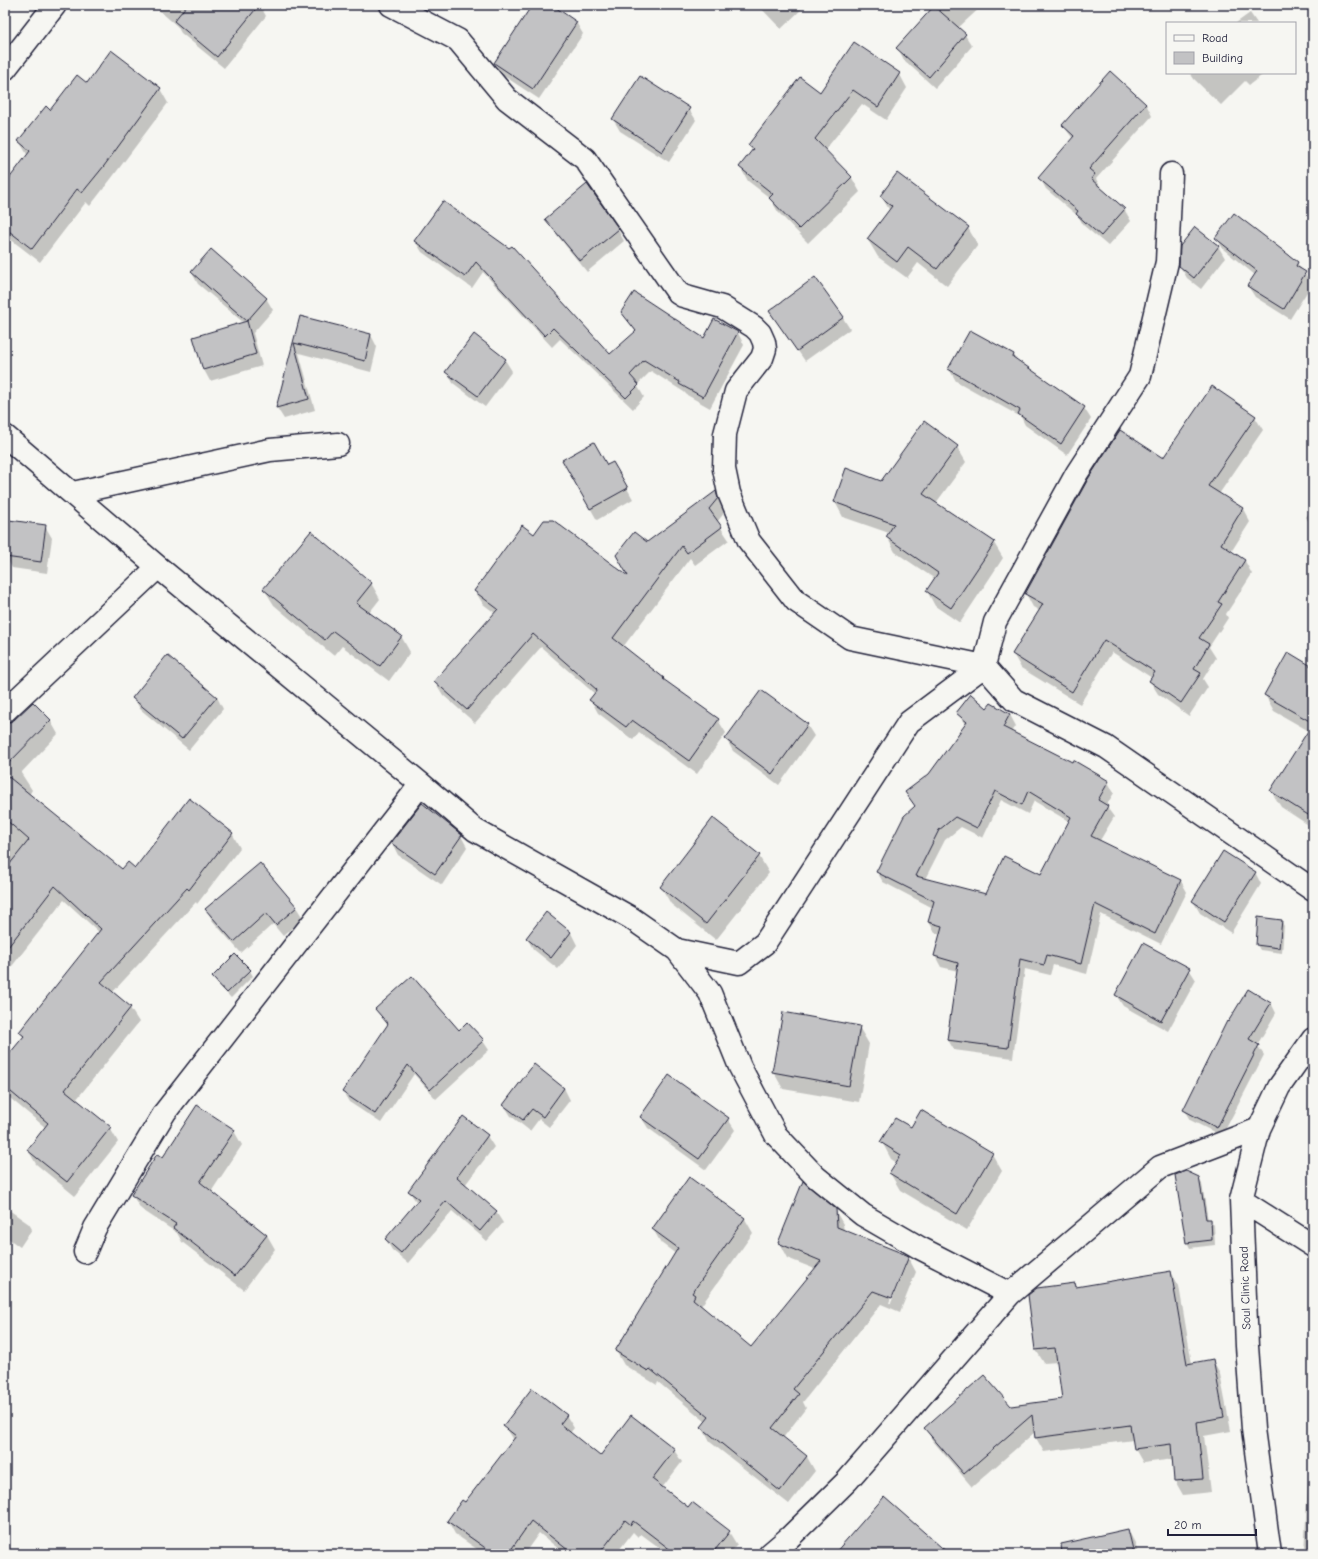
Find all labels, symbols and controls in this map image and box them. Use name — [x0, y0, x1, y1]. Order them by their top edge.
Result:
legend — [1166, 22, 1296, 74]
text: Road — [1202, 31, 1228, 45]
text: Building — [1202, 51, 1243, 65]
street label: Soul Clinic Road — [1237, 1246, 1253, 1330]
scale bar — [1168, 1511, 1256, 1537]
text: 20 m — [1174, 1518, 1202, 1532]

